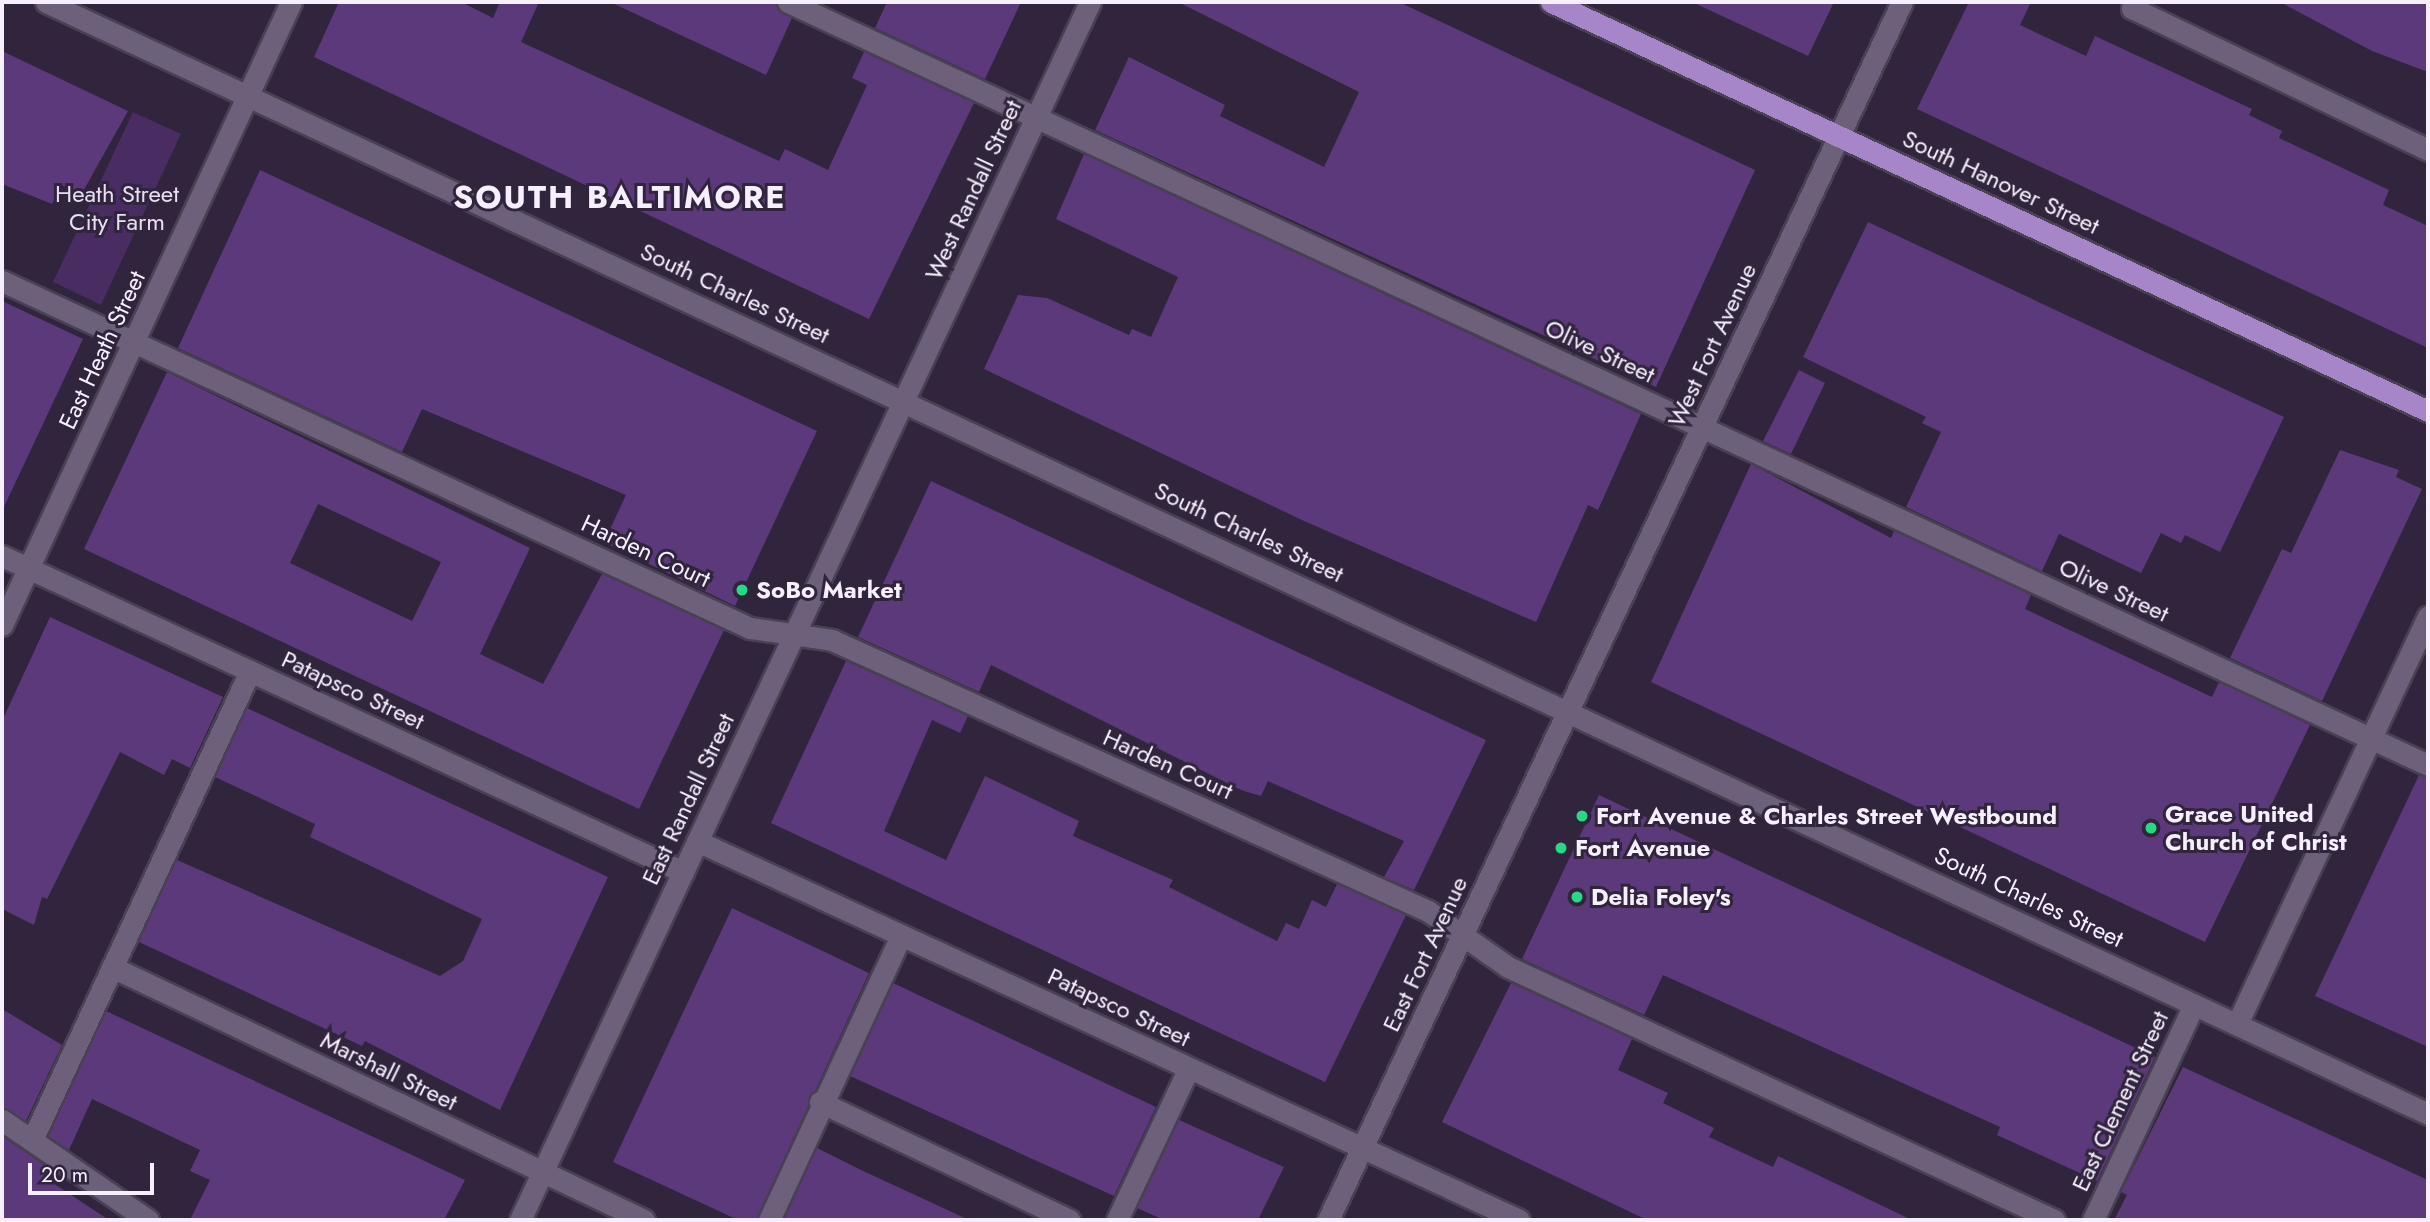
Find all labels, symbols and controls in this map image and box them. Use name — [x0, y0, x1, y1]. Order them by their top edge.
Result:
street label: West Randall Street — [919, 95, 1027, 285]
street label: South Hanover Street — [1898, 124, 2104, 240]
district label: SOUTH BALTIMORE — [455, 178, 785, 216]
park label: Heath Street City Farm — [55, 180, 179, 236]
street label: South Charles Street — [636, 237, 834, 349]
street label: West Fort Avenue — [1662, 259, 1762, 431]
street label: East Heath Street — [53, 266, 151, 434]
street label: Olive Street — [1541, 313, 1659, 389]
street label: South Charles Street — [1150, 476, 1348, 588]
street label: Harden Court — [577, 509, 715, 593]
street label: Olive Street — [2055, 552, 2173, 628]
place label: SoBo Market — [756, 576, 902, 604]
marker: SoBo Market — [734, 582, 750, 598]
street label: Patapsco Street — [277, 644, 429, 736]
street label: East Randall Street — [636, 709, 740, 889]
street label: Harden Court — [1099, 723, 1237, 805]
place label: Grace United Church of Christ — [2165, 800, 2347, 856]
place label: Fort Avenue & Charles Street Westbound — [1596, 802, 2057, 830]
marker: Fort Avenue & Charles Street Westbound — [1574, 808, 1590, 824]
marker: Grace United Church of Christ — [2143, 820, 2159, 836]
place label: Fort Avenue — [1575, 834, 1710, 862]
marker: Fort Avenue — [1553, 840, 1569, 856]
street label: South Charles Street — [1930, 841, 2128, 953]
street label: East Fort Avenue — [1377, 872, 1473, 1036]
place label: Delia Foley's — [1591, 883, 1731, 911]
marker: Delia Foley's — [1569, 889, 1585, 905]
street label: Patapsco Street — [1043, 961, 1195, 1053]
street label: East Clement Street — [2066, 1006, 2174, 1196]
street label: Marshall Street — [316, 1026, 462, 1116]
scale bar — [32, 1148, 158, 1192]
text: 20 m — [41, 1160, 88, 1190]

